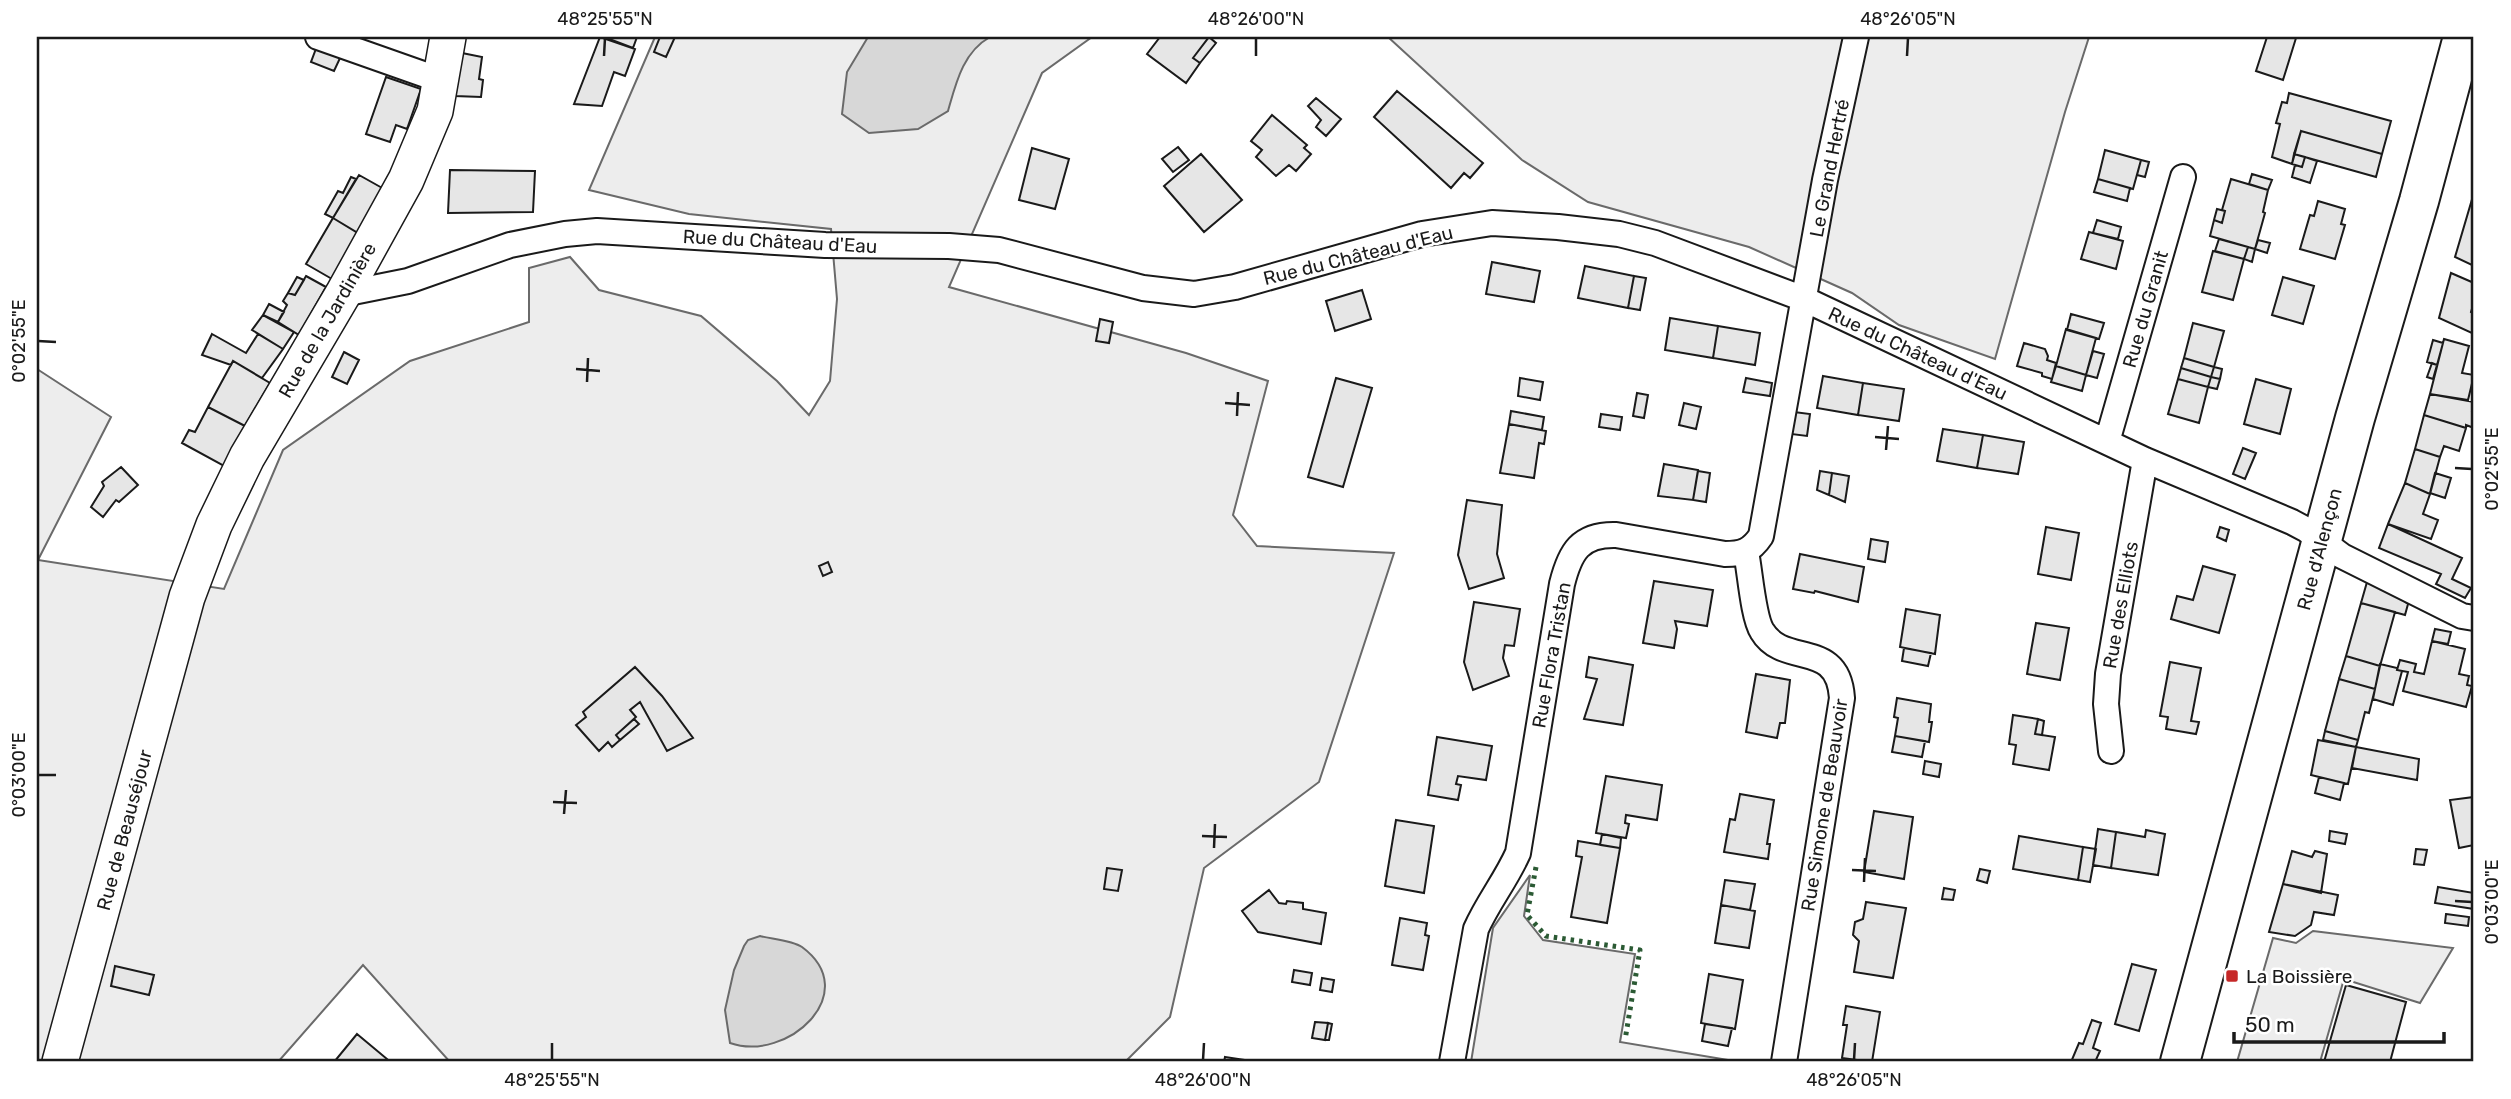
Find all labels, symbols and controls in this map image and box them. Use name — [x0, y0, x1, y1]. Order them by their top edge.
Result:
text: 48°25'55"N — [557, 8, 653, 30]
text: 48°26'00"N — [1208, 8, 1304, 30]
text: 48°26'05"N — [1860, 8, 1956, 30]
street label: Le Grand Hertré — [1805, 97, 1854, 239]
street label: Rue du Château d'Eau — [1261, 221, 1455, 290]
street label: Rue du Château d'Eau — [682, 225, 878, 258]
street label: Rue de la Jardinière — [274, 239, 381, 402]
street label: Rue du Granit — [2118, 247, 2173, 370]
text: 0°02'55"E — [8, 299, 30, 383]
street label: Rue du Château d'Eau — [1825, 302, 2011, 405]
text: 0°02'55"E — [2481, 427, 2503, 511]
street label: Rue d'Alençon — [2292, 485, 2347, 613]
street label: Rue des Elliots — [2098, 540, 2143, 670]
street label: Rue Flora Tristan — [1527, 580, 1576, 730]
street label: Rue Simone de Beauvoir — [1796, 696, 1853, 913]
text: 0°03'00"E — [8, 732, 30, 818]
street label: Rue de Beauséjour — [92, 746, 157, 913]
text: 0°03'00"E — [2481, 859, 2503, 945]
place label: La Boissière — [2246, 965, 2352, 988]
marker: La Boissière — [2224, 968, 2240, 984]
scale bar — [2234, 1001, 2444, 1045]
text: 50 m — [2245, 1012, 2295, 1037]
text: 48°25'55"N — [504, 1069, 600, 1091]
text: 48°26'00"N — [1155, 1069, 1251, 1091]
text: 48°26'05"N — [1806, 1069, 1902, 1091]

